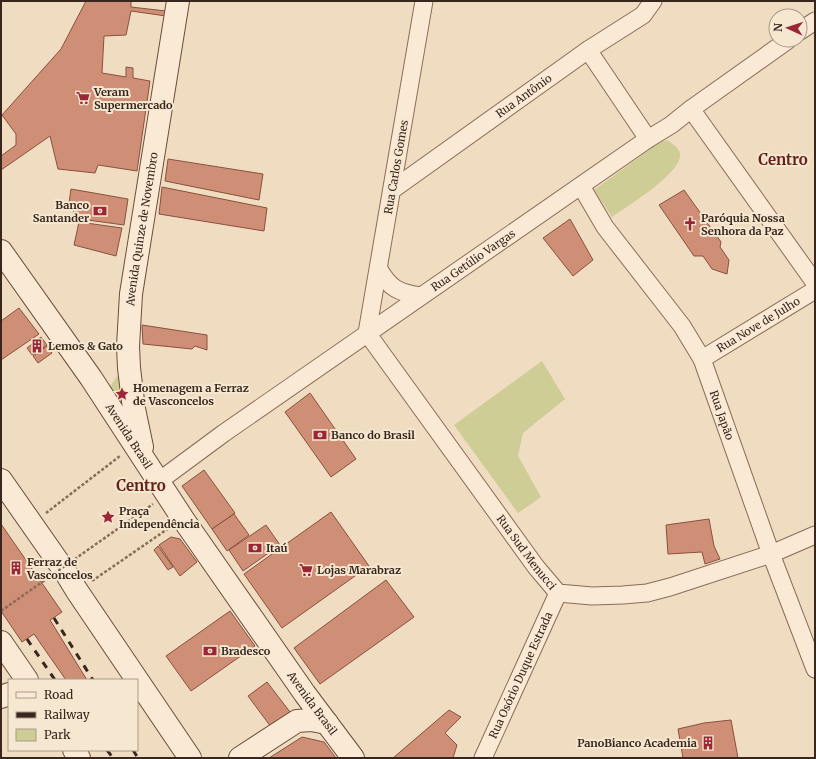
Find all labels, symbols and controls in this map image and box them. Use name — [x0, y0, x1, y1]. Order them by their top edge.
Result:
north arrow — [768, 8, 808, 48]
text: N — [771, 22, 785, 32]
street label: Rua Antônio — [493, 71, 555, 121]
place label: Veram Supermercado — [93, 85, 173, 112]
supermarket icon: Veram Supermercado — [75, 90, 91, 106]
street label: Rua Carlos Gomes — [381, 119, 411, 215]
district label: Centro — [758, 150, 808, 169]
street label: Avenida Quinze de Novembro — [123, 151, 161, 307]
place label: Banco Santander — [33, 198, 89, 225]
bank icon: Banco Santander — [92, 203, 108, 219]
place label: Paróquia Nossa Senhora da Paz — [701, 211, 785, 238]
church icon: Paróquia Nossa Senhora da Paz — [682, 216, 698, 232]
street label: Rua Getúlio Vargas — [428, 226, 518, 294]
street label: Rua Nove de Julho — [714, 294, 803, 355]
building icon: Lemos & Gato — [29, 338, 45, 354]
place label: Lemos & Gato — [48, 339, 123, 353]
place label: Homenagem a Ferraz de Vasconcelos — [133, 381, 249, 408]
place icon: Homenagem a Ferraz de Vasconcelos — [114, 386, 130, 402]
street label: Rua Japão — [707, 388, 737, 442]
street label: Avenida Brasil — [102, 400, 156, 472]
bank icon: Banco do Brasil — [312, 427, 328, 443]
place label: Banco do Brasil — [331, 428, 415, 442]
district label: Centro — [116, 476, 166, 495]
place label: Praça Independência — [119, 504, 200, 531]
place icon: Praça Independência — [100, 509, 116, 525]
street label: Rua Sud Menucci — [494, 512, 560, 593]
bank icon: Itaú — [247, 540, 263, 556]
place label: Itaú — [266, 541, 288, 555]
place label: Ferraz de Vasconcelos — [26, 555, 93, 582]
building icon: Ferraz de Vasconcelos — [8, 560, 24, 576]
supermarket icon: Lojas Marabraz — [298, 562, 314, 578]
place label: Lojas Marabraz — [317, 563, 401, 577]
street label: Rua Osório Duque Estrada — [486, 610, 556, 741]
bank icon: Bradesco — [202, 643, 218, 659]
place label: Bradesco — [221, 644, 271, 658]
street label: Avenida Brasil — [284, 668, 341, 738]
legend — [8, 679, 138, 751]
text: Road — [44, 687, 73, 702]
text: Railway — [44, 707, 90, 722]
text: Park — [44, 727, 71, 742]
building icon: PanoBianco Academia — [700, 735, 716, 751]
place label: PanoBianco Academia — [577, 736, 697, 750]

